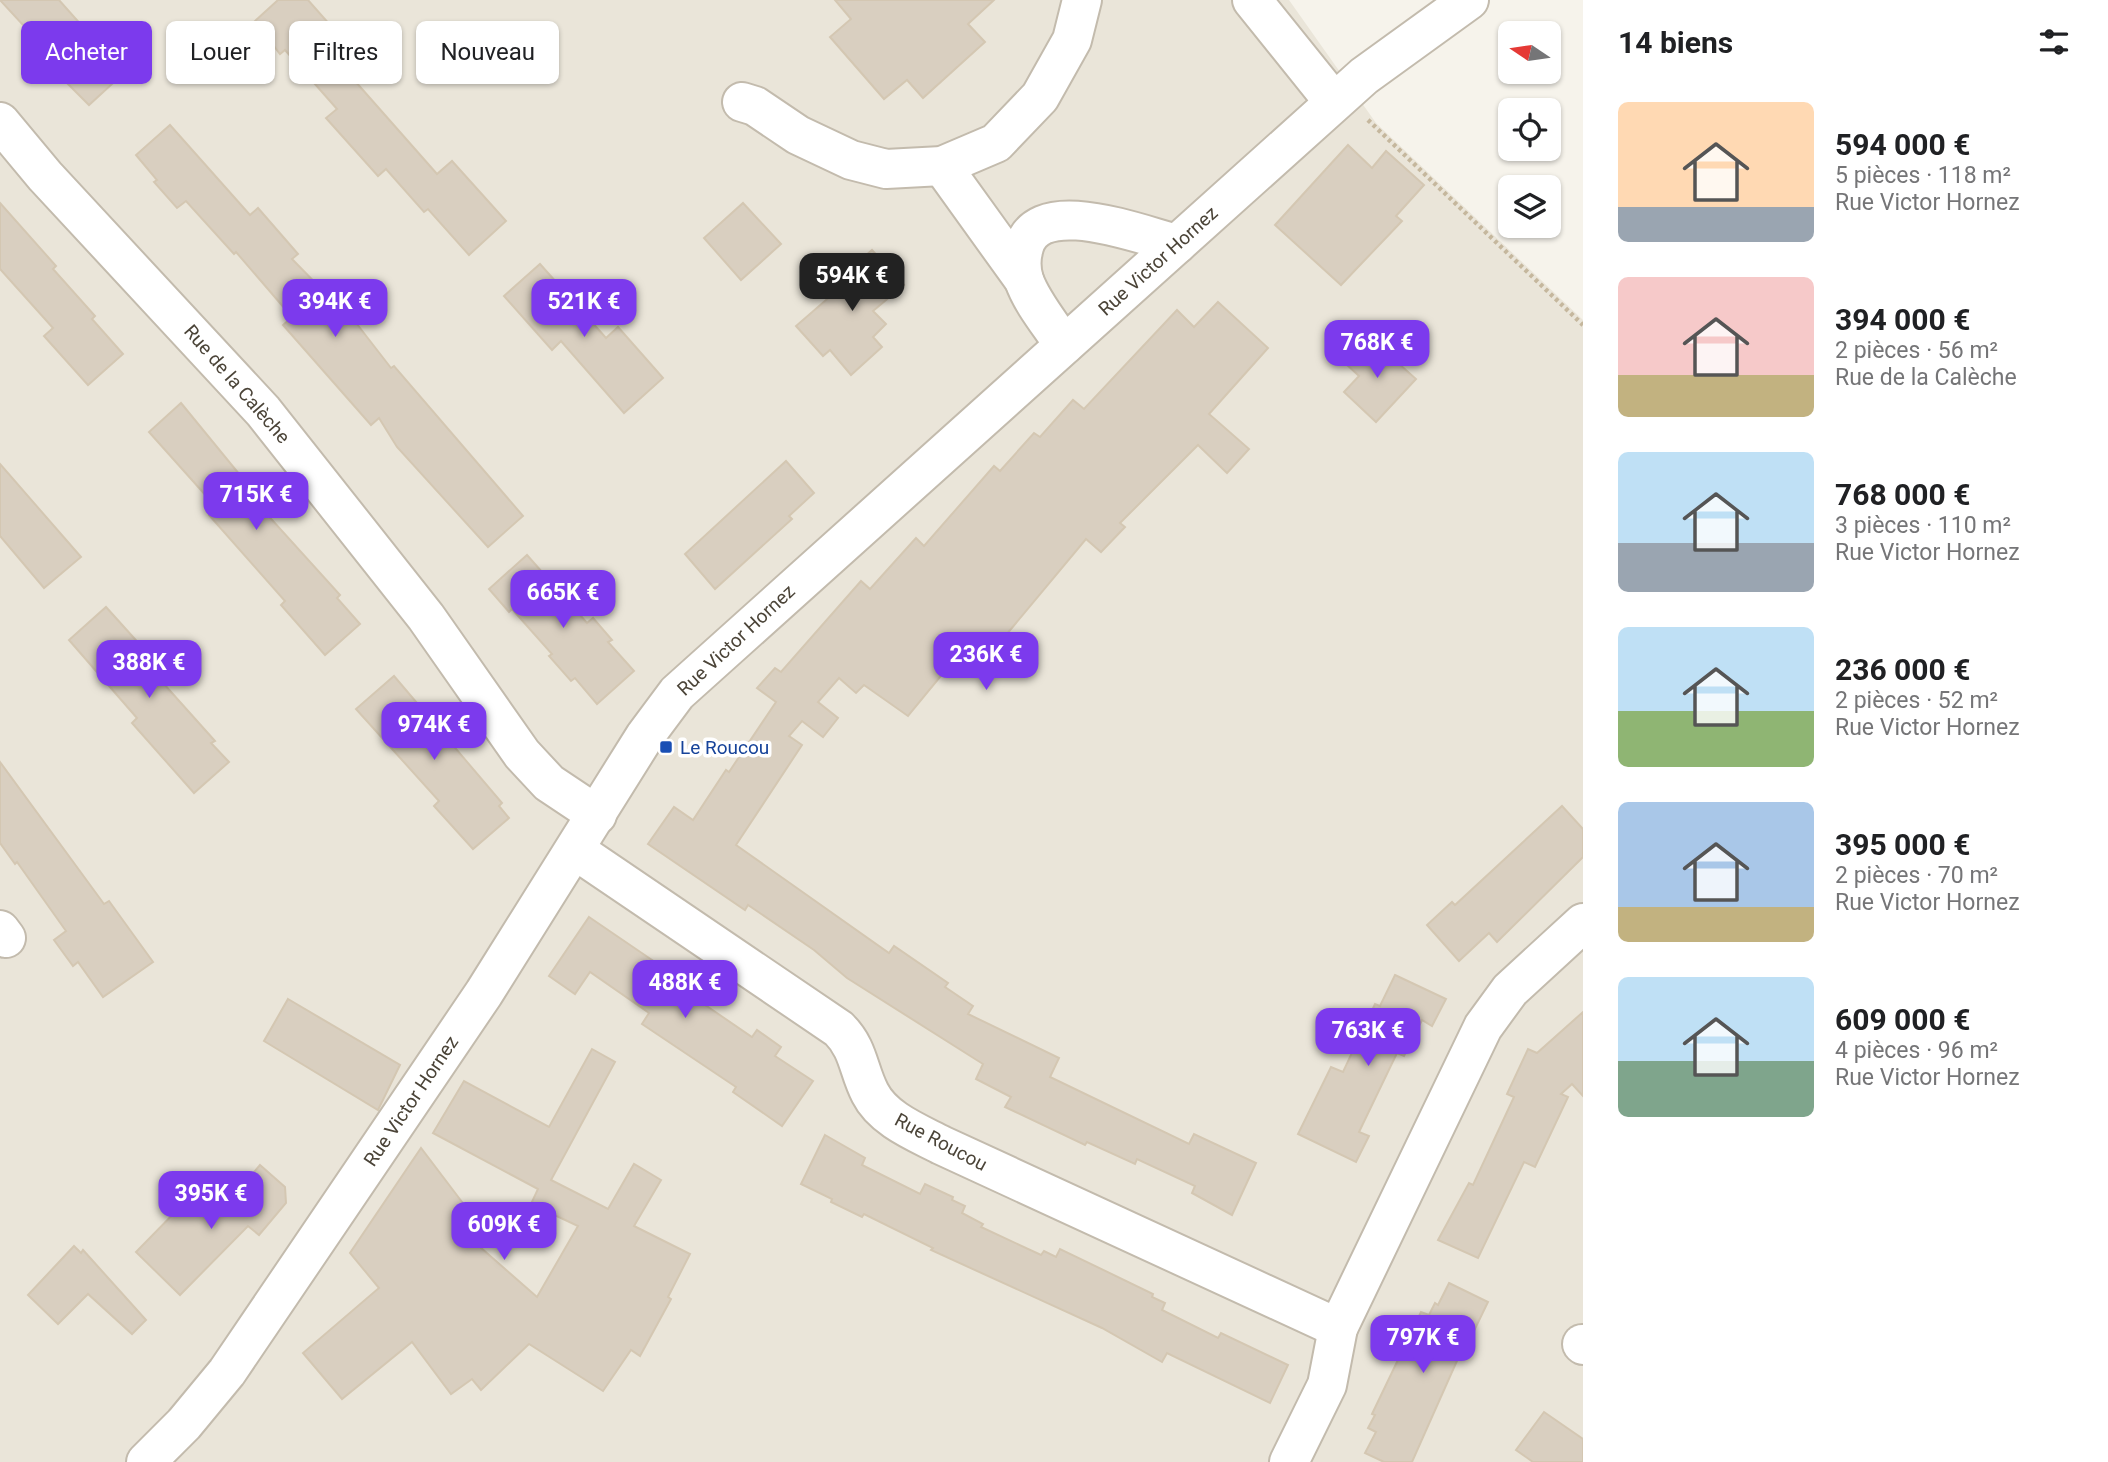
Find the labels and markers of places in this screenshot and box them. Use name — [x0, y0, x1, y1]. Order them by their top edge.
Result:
pin: 594K € — [795, 254, 909, 313]
pin: 394K € — [278, 280, 392, 339]
pin: 521K € — [527, 280, 641, 339]
pin: 768K € — [1320, 320, 1434, 380]
pin: 715K € — [199, 472, 313, 532]
pin: 665K € — [506, 570, 620, 630]
pin: 236K € — [929, 632, 1043, 692]
pin: 388K € — [92, 640, 206, 700]
pin: 974K € — [377, 702, 491, 762]
place label: Le Roucou — [680, 736, 769, 759]
marker: Le Roucou — [658, 739, 674, 755]
pin: 488K € — [628, 960, 742, 1020]
pin: 763K € — [1311, 1009, 1425, 1068]
pin: 395K € — [154, 1172, 268, 1231]
pin: 609K € — [447, 1202, 561, 1262]
pin: 797K € — [1366, 1316, 1480, 1375]

